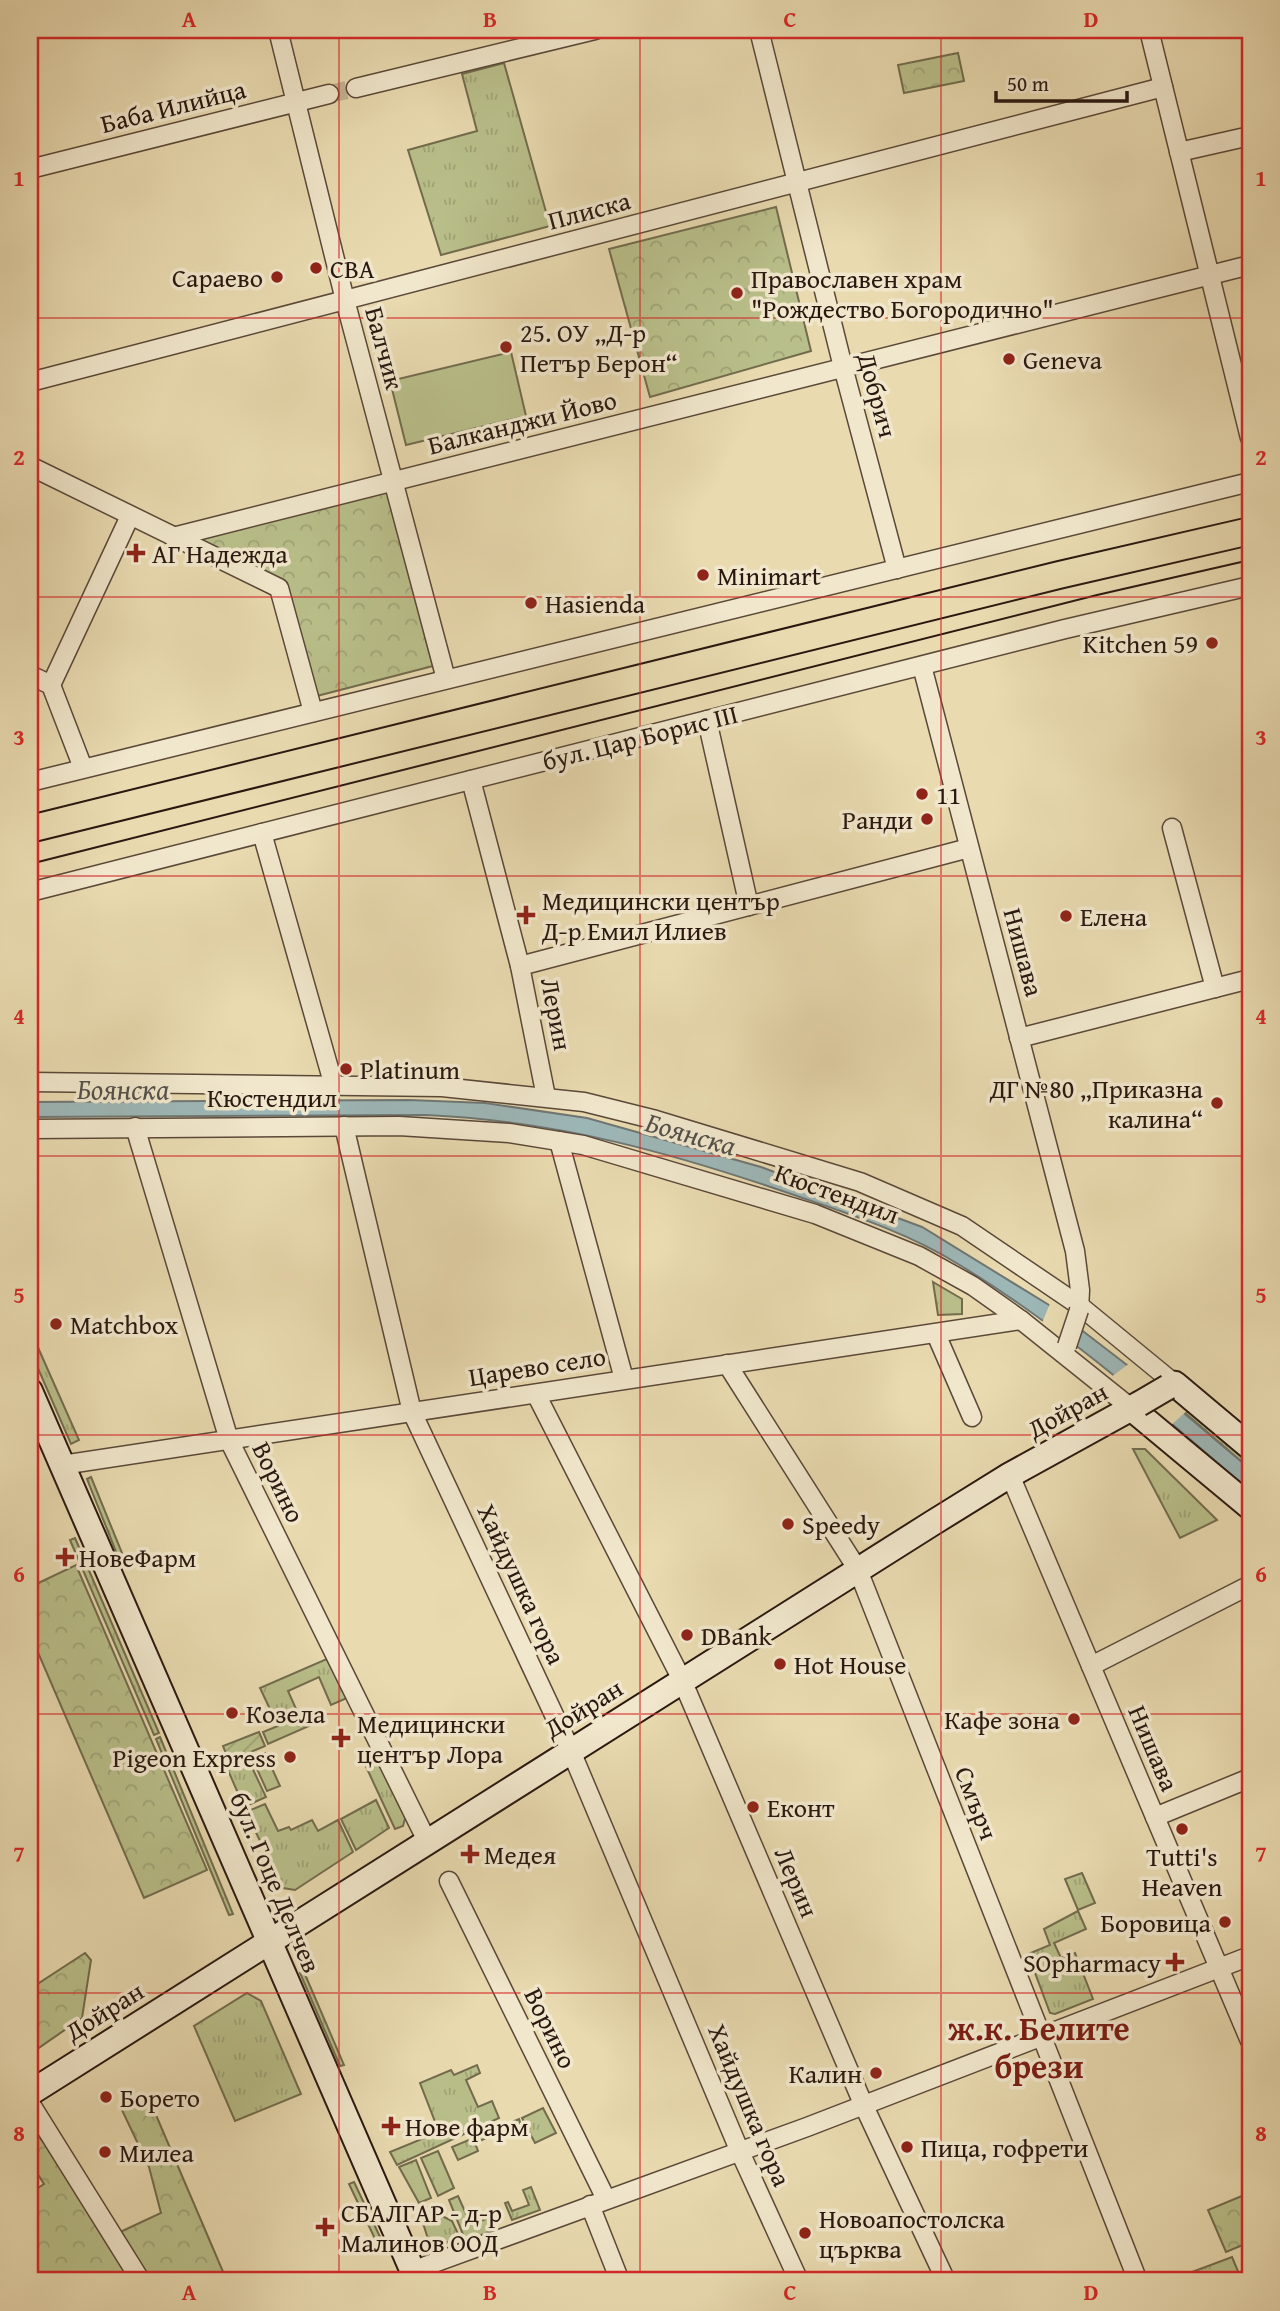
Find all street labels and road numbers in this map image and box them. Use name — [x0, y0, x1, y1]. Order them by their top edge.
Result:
street label: Баба Илийца — [96, 69, 250, 143]
street label: Плиска — [543, 180, 635, 240]
street label: Балчик — [355, 302, 415, 394]
street label: Добрич — [848, 347, 908, 442]
street label: Балканджи Йово — [423, 380, 621, 464]
street label: бул. Цар Борис III — [538, 694, 742, 780]
street label: Нишава — [994, 904, 1055, 1001]
street label: Лерин — [531, 974, 583, 1054]
street label: Кюстендил — [207, 1078, 337, 1117]
street label: Кюстендил — [769, 1152, 905, 1234]
street label: Царево село — [466, 1336, 608, 1396]
street label: Дойран — [1019, 1372, 1114, 1449]
street label: Ворино — [243, 1435, 315, 1529]
street label: Хайдушка гора — [468, 1497, 577, 1671]
street label: Дойран — [535, 1668, 630, 1748]
street label: Нишава — [1118, 1699, 1190, 1798]
street label: Смърч — [945, 1761, 1009, 1845]
street label: бул. Гоце Делчев — [220, 1785, 332, 1979]
street label: Лерин — [765, 1841, 829, 1923]
street label: Дойран — [56, 1971, 151, 2051]
street label: Ворино — [515, 1981, 587, 2075]
street label: Хайдушка гора — [698, 2018, 802, 2193]

